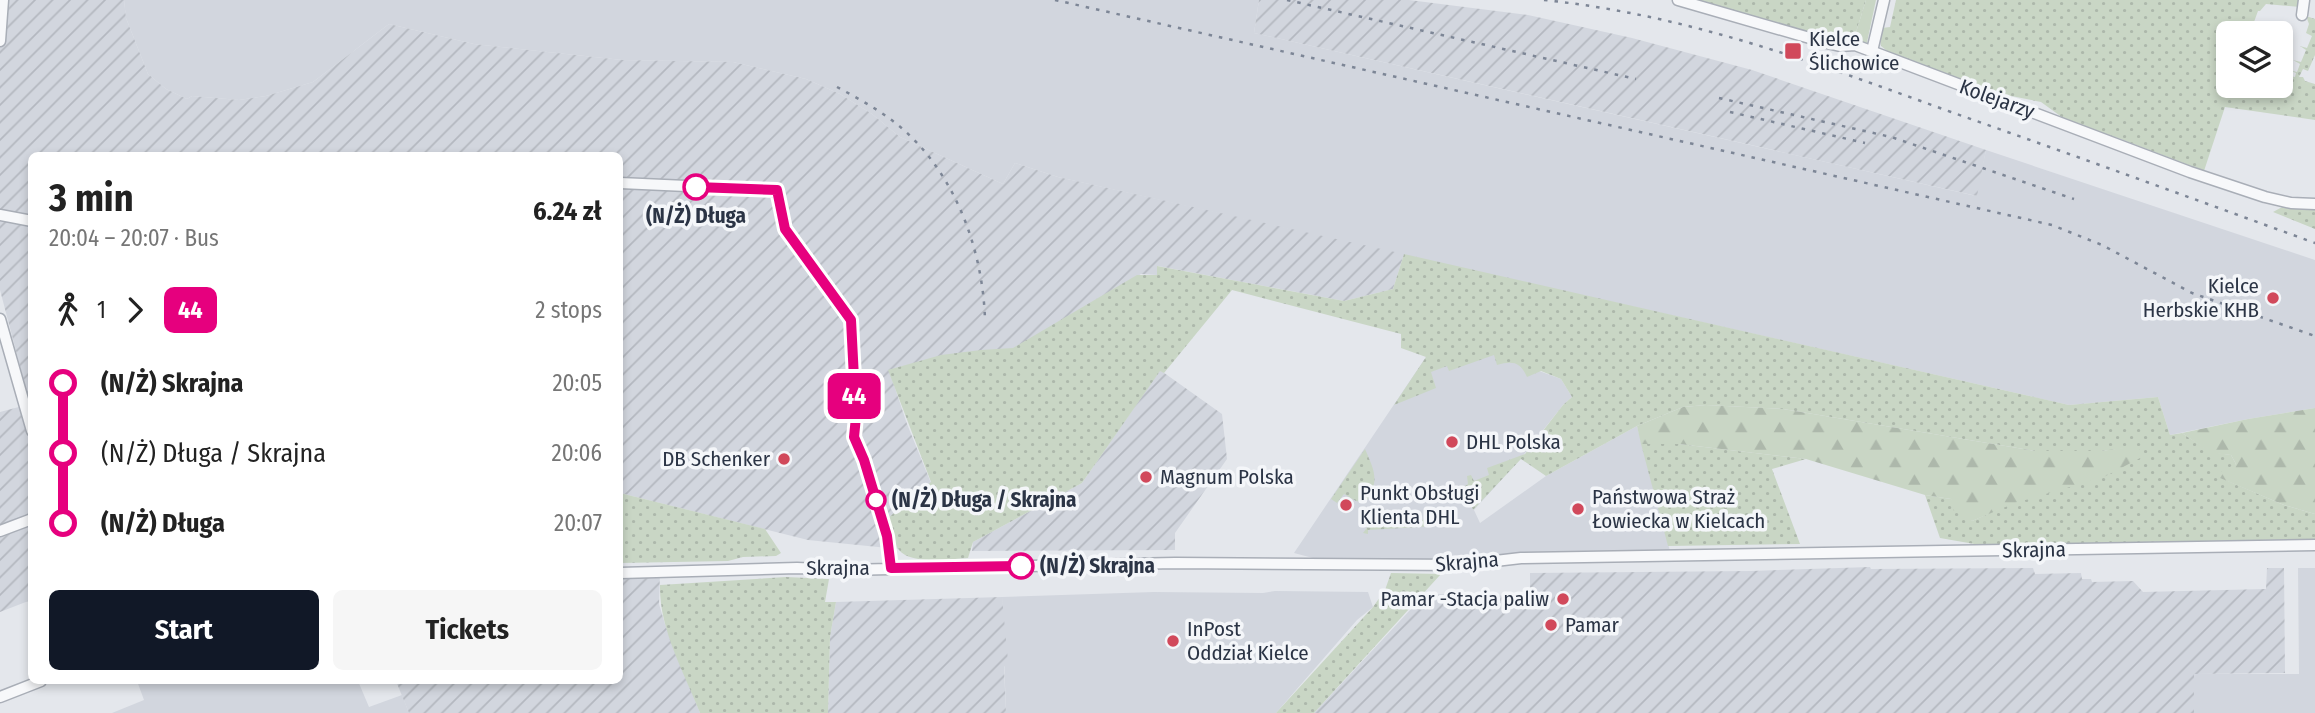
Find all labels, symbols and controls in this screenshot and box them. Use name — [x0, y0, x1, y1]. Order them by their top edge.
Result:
map controls — [2216, 21, 2293, 98]
button: layers — [2216, 21, 2293, 98]
place label: Kielce Ślichowice — [1809, 26, 1899, 76]
marker: Kielce Ślichowice — [1783, 41, 1803, 61]
street label: Kolejarzy — [1956, 73, 2039, 125]
marker: (N/Ż) Długa — [683, 174, 709, 200]
text: 3 min — [49, 175, 134, 221]
text: 6.24 zł — [533, 196, 602, 227]
place label: (N/Ż) Długa — [646, 202, 746, 229]
text: 20:04 – 20:07 · Bus — [49, 224, 219, 252]
place label: Kielce Herbskie KHB — [2143, 273, 2259, 323]
marker: Kielce Herbskie KHB — [2265, 290, 2281, 306]
icon: walk — [49, 291, 87, 329]
icon: forward — [116, 291, 154, 329]
text: 1 — [97, 296, 106, 324]
text: 44 — [178, 296, 203, 324]
text: 2 stops — [535, 296, 602, 324]
text: (N/Ż) Skrajna — [101, 368, 243, 399]
text: 20:05 — [552, 369, 602, 397]
line badge: 44 — [822, 373, 886, 419]
text: 44 — [842, 382, 866, 410]
place label: DHL Polska — [1466, 429, 1561, 455]
marker: DHL Polska — [1444, 434, 1460, 450]
text: (N/Ż) Długa / Skrajna — [101, 438, 326, 469]
text: 20:06 — [552, 439, 602, 467]
place label: DB Schenker — [662, 446, 771, 472]
marker: DB Schenker — [776, 451, 792, 467]
place label: Magnum Polska — [1160, 464, 1294, 490]
marker: Magnum Polska — [1138, 469, 1154, 485]
place label: Punkt Obsługi Klienta DHL — [1360, 480, 1480, 530]
place label: Państwowa Straż Łowiecka w Kielcach — [1592, 484, 1765, 534]
place label: (N/Ż) Długa / Skrajna — [892, 486, 1076, 513]
marker: (N/Ż) Długa / Skrajna — [866, 490, 886, 510]
marker: Punkt Obsługi Klienta DHL — [1338, 497, 1354, 513]
marker: Państwowa Straż Łowiecka w Kielcach — [1570, 501, 1586, 517]
text: (N/Ż) Długa — [101, 508, 225, 539]
text: 20:07 — [554, 509, 602, 537]
street label: Skrajna — [2002, 536, 2066, 564]
street label: Skrajna — [1434, 546, 1500, 578]
place label: (N/Ż) Skrajna — [1040, 552, 1155, 579]
marker: (N/Ż) Skrajna — [1008, 553, 1034, 579]
street label: Skrajna — [806, 555, 870, 581]
place label: Pamar -Stacja paliw — [1381, 586, 1549, 612]
button: Start — [49, 590, 319, 670]
button: Tickets — [333, 590, 602, 670]
marker: Pamar -Stacja paliw — [1555, 591, 1571, 607]
place label: Pamar — [1565, 612, 1620, 638]
place label: InPost Oddział Kielce — [1187, 616, 1309, 666]
marker: Pamar — [1543, 617, 1559, 633]
marker: InPost Oddział Kielce — [1165, 633, 1181, 649]

